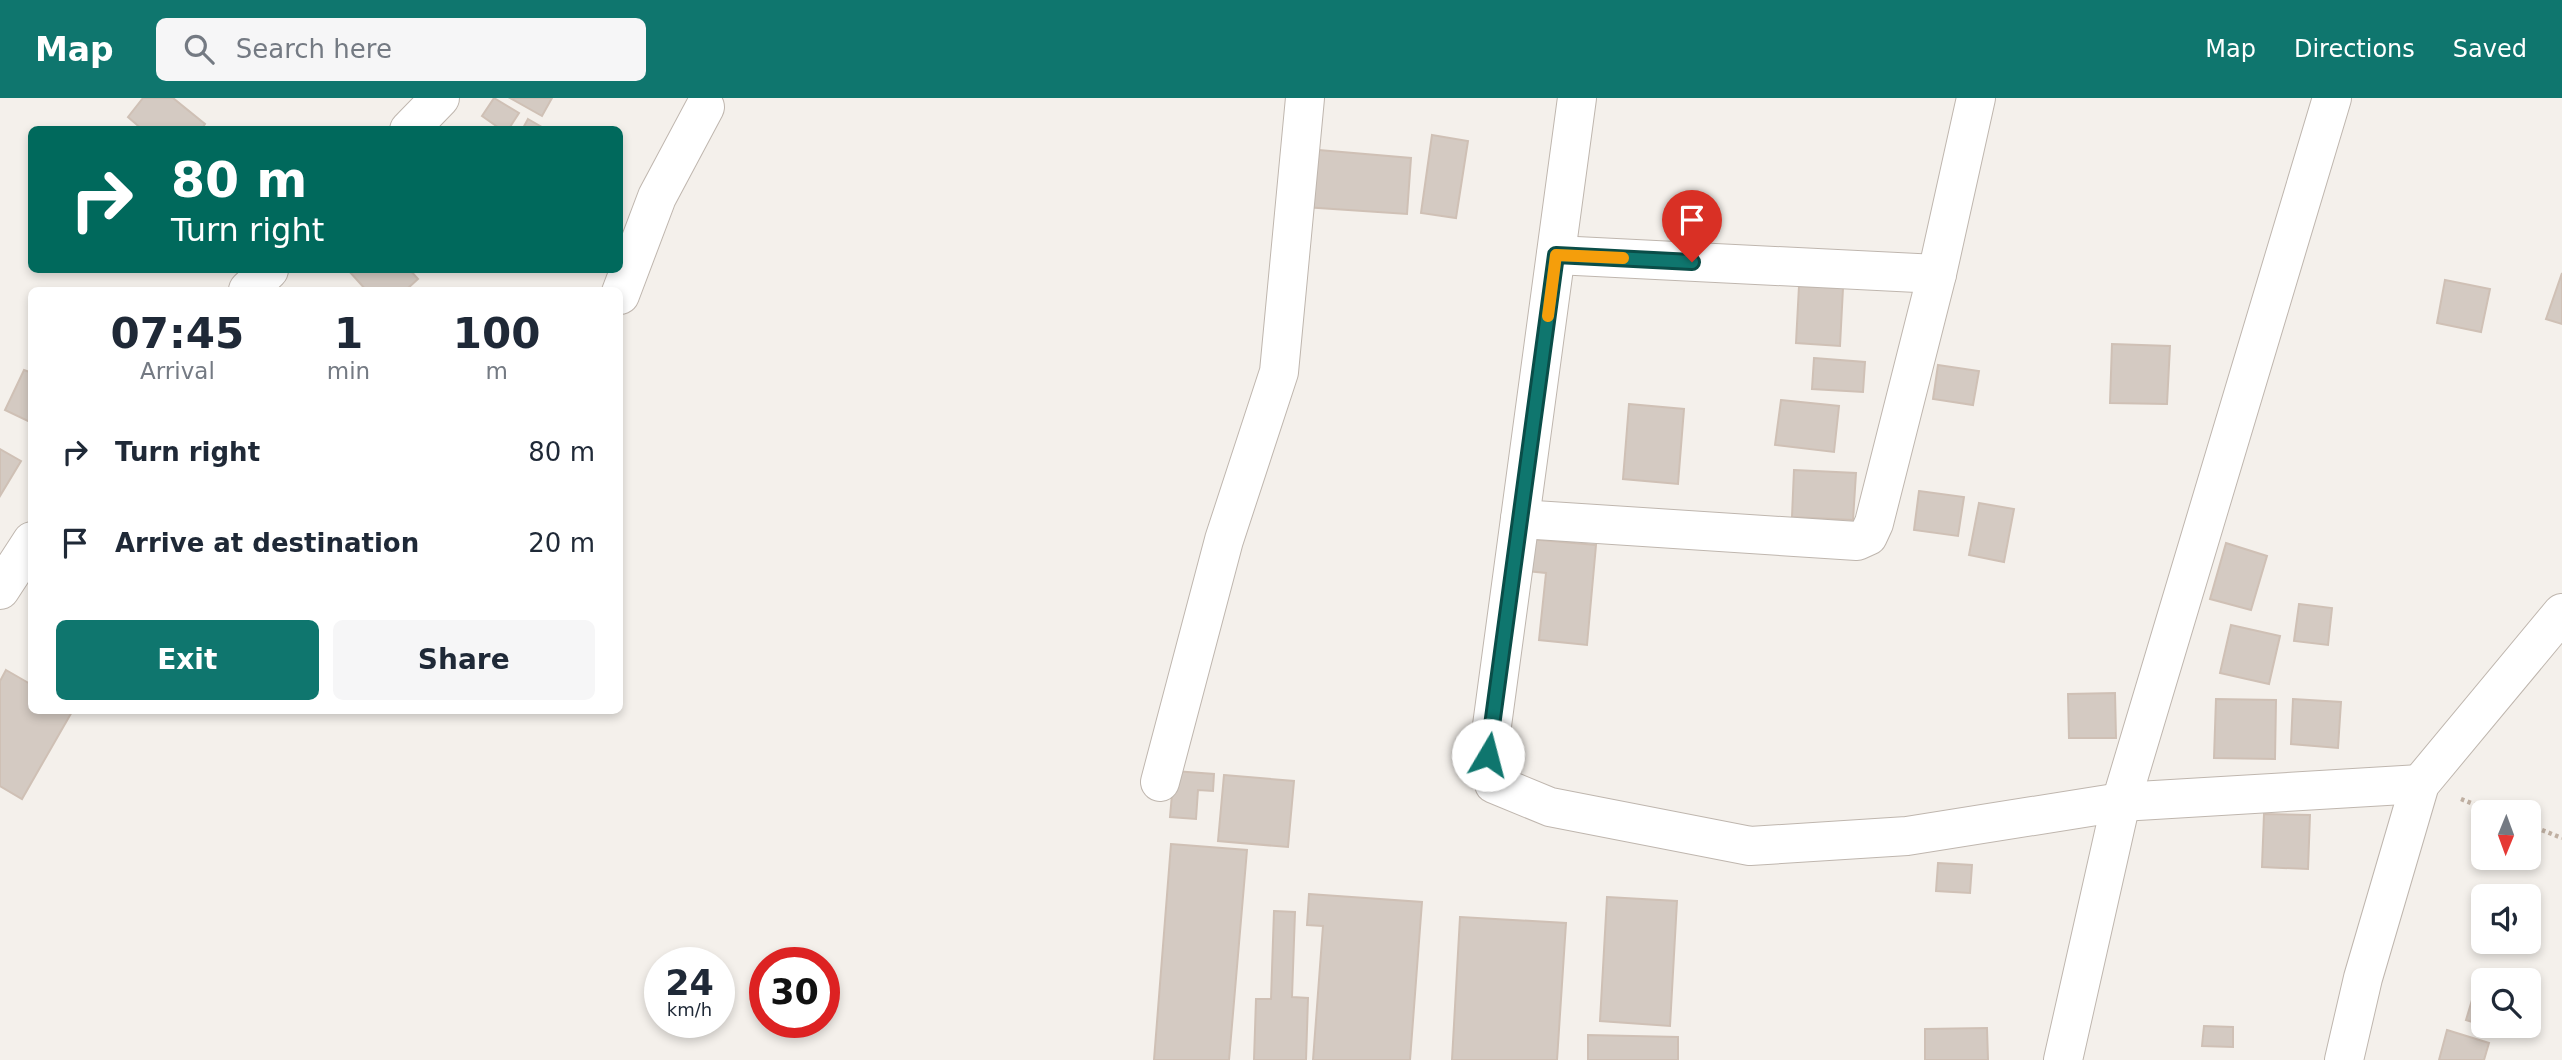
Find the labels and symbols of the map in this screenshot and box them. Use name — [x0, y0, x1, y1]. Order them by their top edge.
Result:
pin — [1662, 190, 1722, 262]
position arrow — [1451, 718, 1525, 792]
north arrow — [2471, 800, 2541, 870]
speed limit sign: 30 — [749, 947, 840, 1038]

